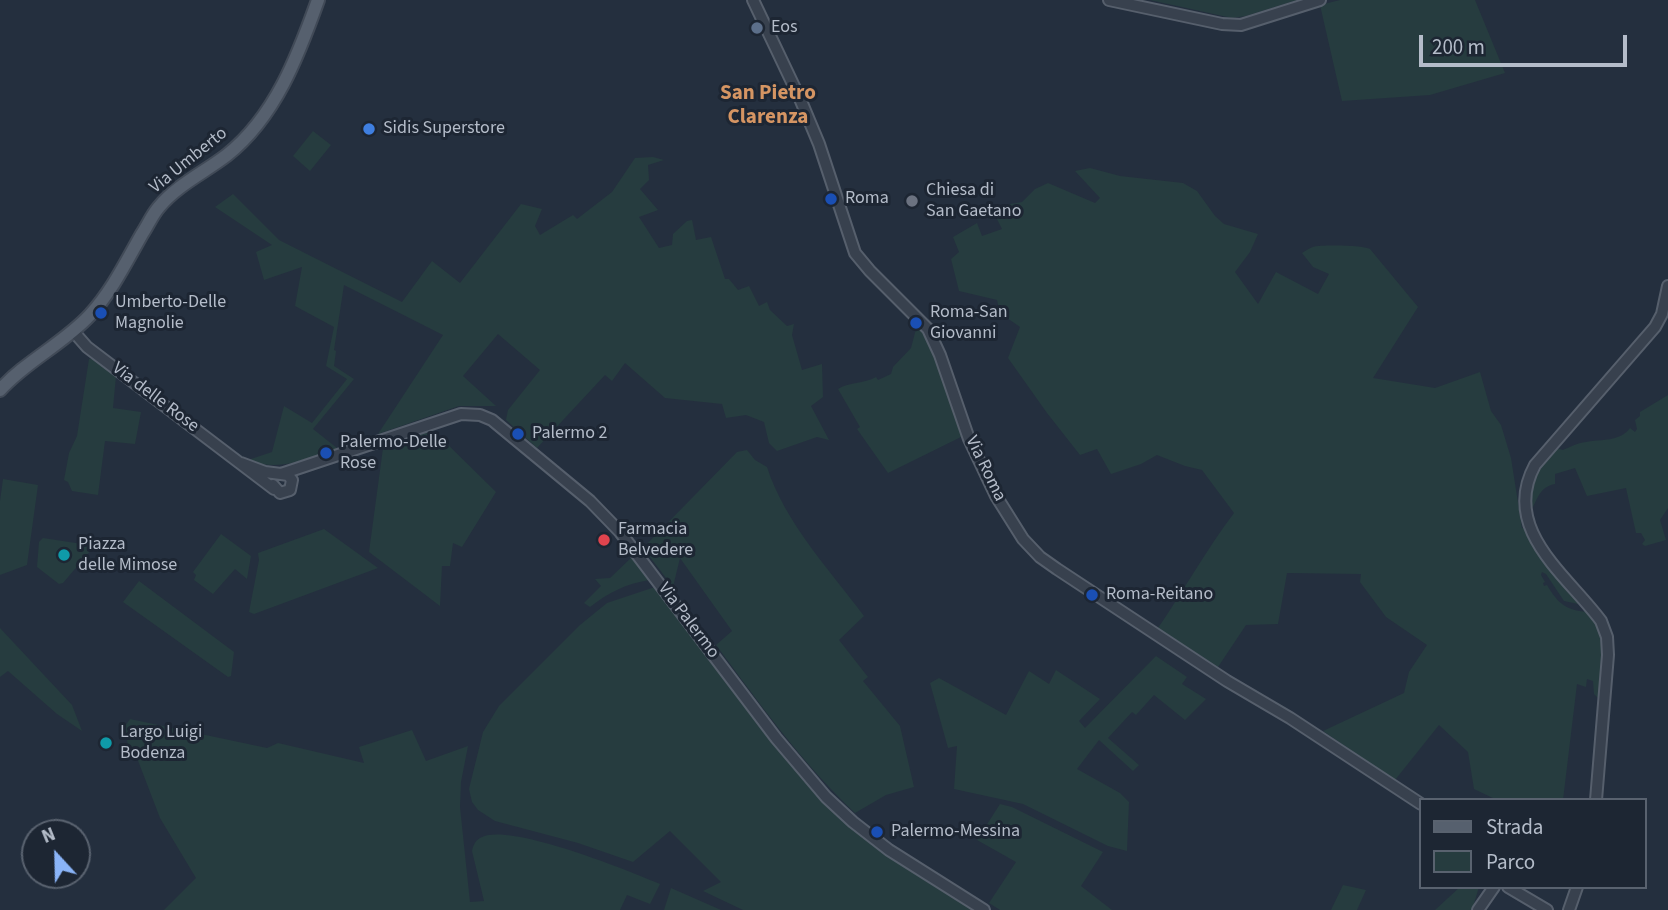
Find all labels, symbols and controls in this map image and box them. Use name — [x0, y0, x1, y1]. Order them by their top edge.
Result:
place label: Eos — [771, 17, 798, 39]
marker: Eos — [749, 20, 765, 36]
scale bar — [1423, 21, 1631, 65]
text: 200 m — [1432, 32, 1485, 62]
district label: San Pietro Clarenza — [720, 81, 816, 131]
place label: Sidis Superstore — [383, 118, 505, 140]
marker: Sidis Superstore — [361, 121, 377, 137]
street label: Via Umberto — [146, 123, 232, 199]
place label: Chiesa di San Gaetano — [926, 180, 1021, 222]
place label: Roma — [845, 188, 889, 210]
marker: Roma — [823, 191, 839, 207]
marker: Chiesa di San Gaetano — [904, 193, 920, 209]
place label: Umberto-Delle Magnolie — [115, 292, 226, 334]
place label: Roma-San Giovanni — [930, 302, 1008, 344]
marker: Umberto-Delle Magnolie — [93, 305, 109, 321]
marker: Roma-San Giovanni — [908, 315, 924, 331]
street label: Via delle Rose — [107, 358, 203, 438]
place label: Palermo 2 — [532, 423, 607, 445]
marker: Palermo 2 — [510, 426, 526, 442]
place label: Palermo-Delle Rose — [340, 432, 447, 474]
street label: Via Roma — [960, 433, 1010, 505]
marker: Palermo-Delle Rose — [318, 445, 334, 461]
place label: Farmacia Belvedere — [618, 519, 693, 562]
marker: Farmacia Belvedere — [596, 532, 612, 548]
place label: Piazza delle Mimose — [78, 534, 177, 576]
marker: Piazza delle Mimose — [56, 547, 72, 563]
street label: Via Palermo — [653, 579, 723, 663]
place label: Roma-Reitano — [1106, 584, 1213, 606]
marker: Roma-Reitano — [1084, 587, 1100, 603]
place label: Largo Luigi Bodenza — [120, 722, 202, 764]
marker: Largo Luigi Bodenza — [98, 735, 114, 751]
legend — [1420, 798, 1647, 889]
text: Strada — [1486, 812, 1543, 842]
north arrow — [21, 819, 91, 889]
text: N — [38, 821, 60, 851]
place label: Palermo-Messina — [891, 821, 1020, 843]
marker: Palermo-Messina — [869, 824, 885, 840]
text: Parco — [1486, 847, 1535, 877]

